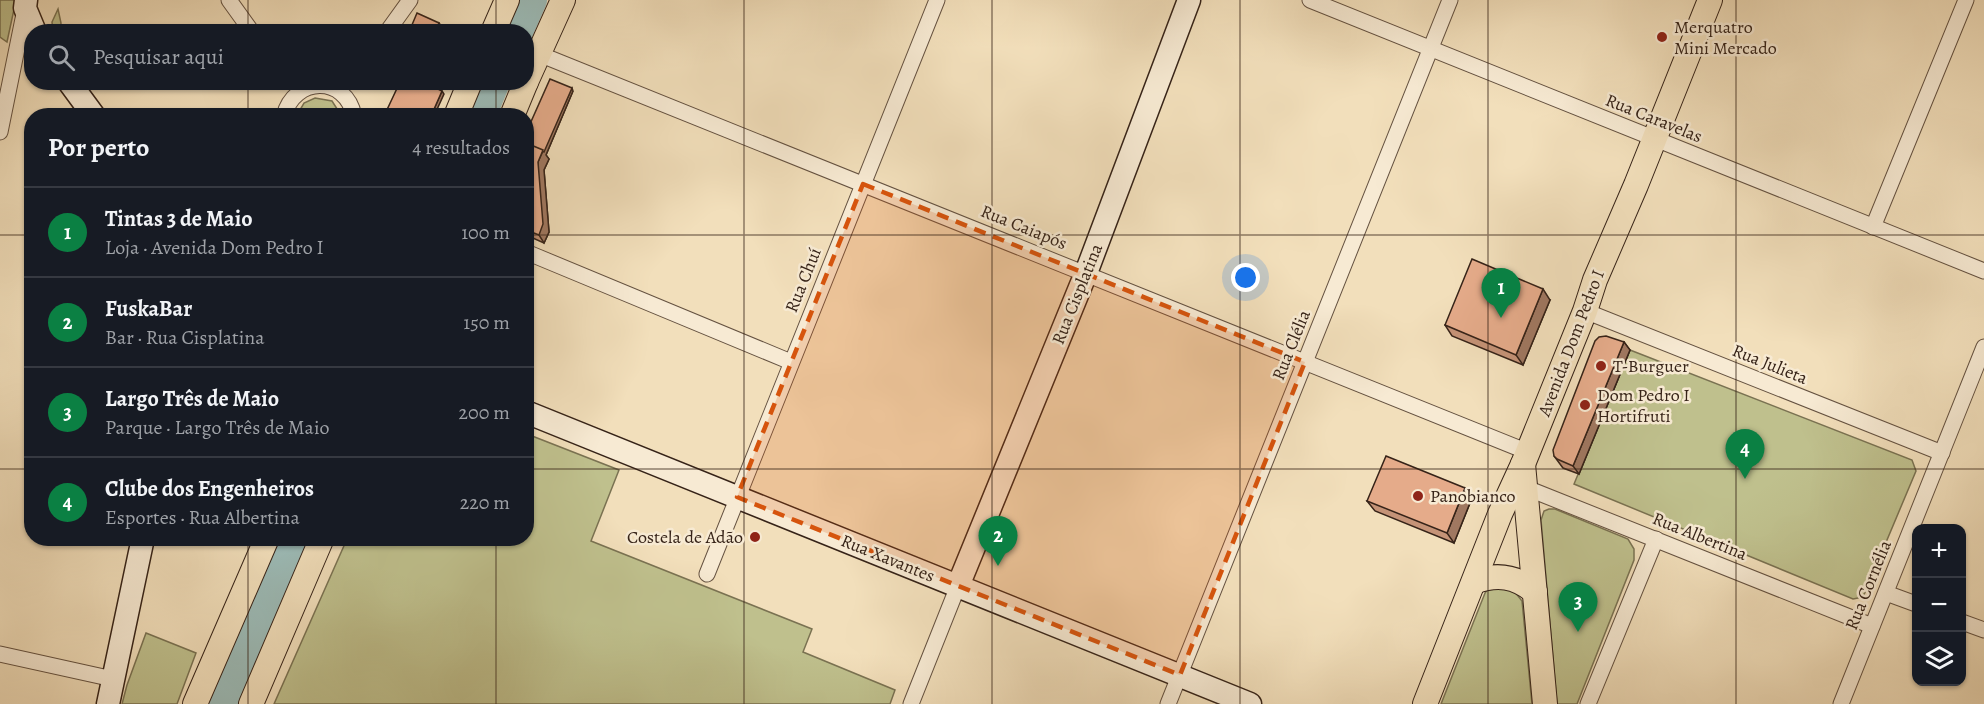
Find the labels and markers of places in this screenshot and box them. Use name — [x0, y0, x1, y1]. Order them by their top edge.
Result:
place label: Merquatro Mini Mercado — [1674, 15, 1777, 60]
marker: Merquatro Mini Mercado — [1655, 30, 1669, 44]
pin: 1 — [1482, 268, 1520, 318]
place label: T-Burguer — [1613, 354, 1689, 378]
marker: T-Burguer — [1594, 359, 1608, 373]
place label: Dom Pedro I Hortifruti — [1597, 383, 1690, 428]
marker: Dom Pedro I Hortifruti — [1578, 398, 1592, 412]
pin: 4 — [1726, 430, 1764, 479]
place label: Panobianco — [1430, 484, 1516, 508]
marker: Panobianco — [1411, 489, 1425, 503]
pin: 2 — [978, 516, 1018, 566]
place label: Costela de Adão — [627, 525, 743, 549]
marker: Costela de Adão — [748, 530, 762, 544]
pin: 3 — [1558, 582, 1598, 632]

